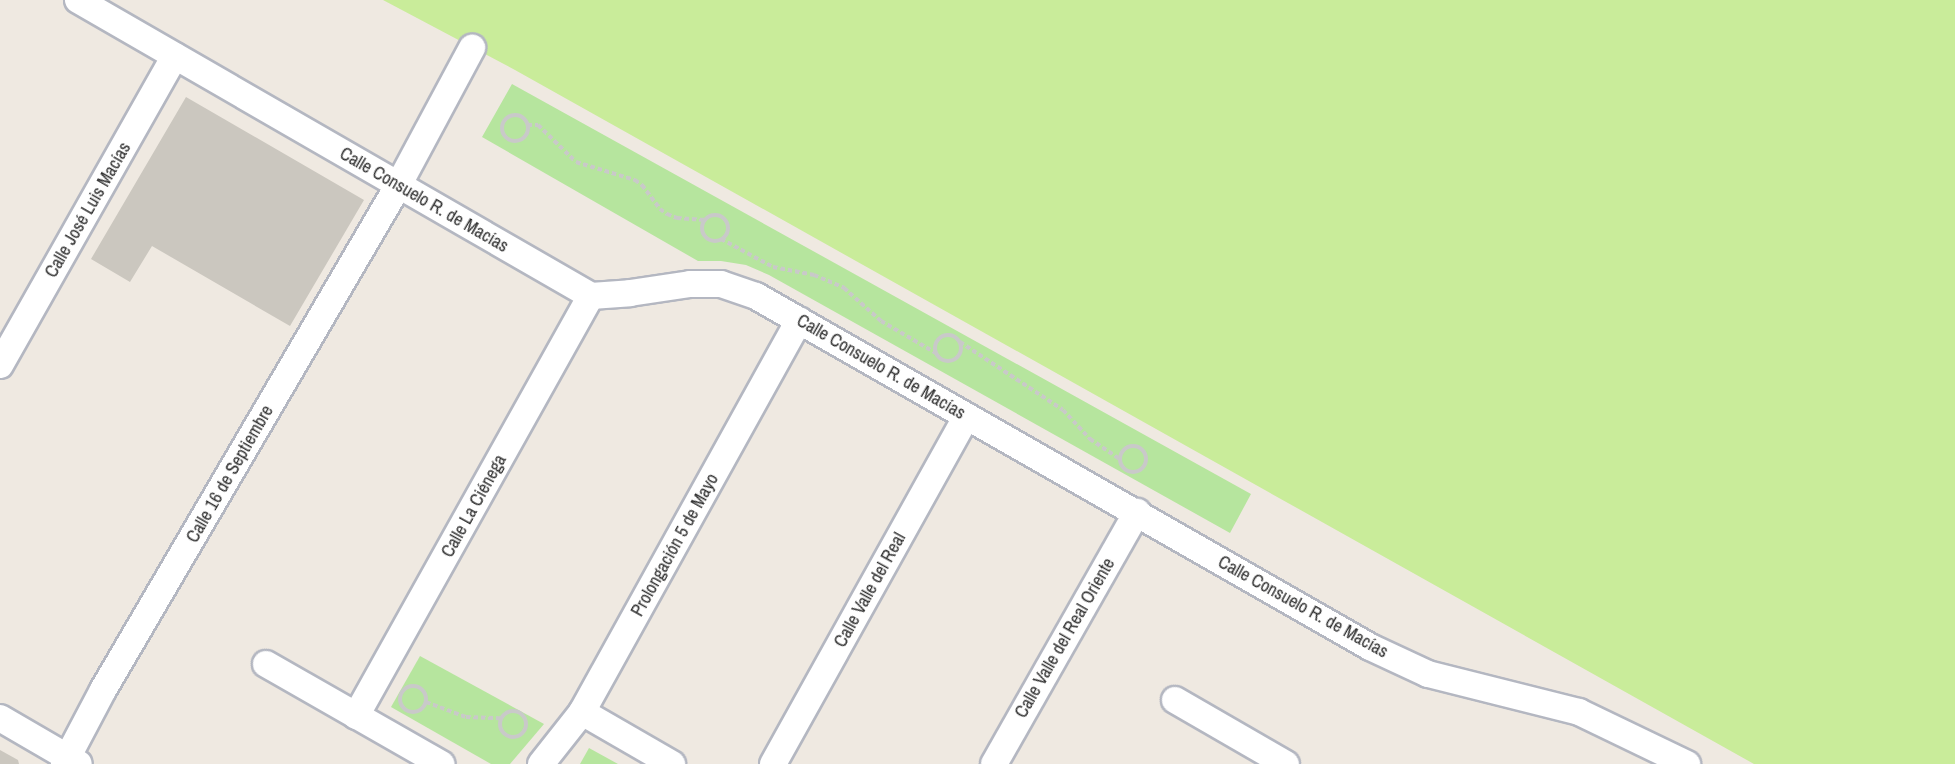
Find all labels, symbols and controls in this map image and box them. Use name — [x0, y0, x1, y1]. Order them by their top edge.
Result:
street label: Calle José Luis Macías — [41, 139, 135, 281]
street label: Calle Consuelo R. de Macías — [336, 143, 512, 257]
street label: Calle Consuelo R. de Macías — [793, 310, 969, 424]
street label: Calle 16 de Septiembre — [182, 401, 278, 547]
street label: Calle La Ciénega — [437, 451, 511, 561]
street label: Prolongación 5 de Mayo — [627, 470, 723, 620]
street label: Calle Valle del Real — [830, 529, 910, 651]
street label: Calle Consuelo R. de Macías — [1214, 551, 1392, 663]
street label: Calle Valle del Real Oriente — [1010, 554, 1120, 722]

